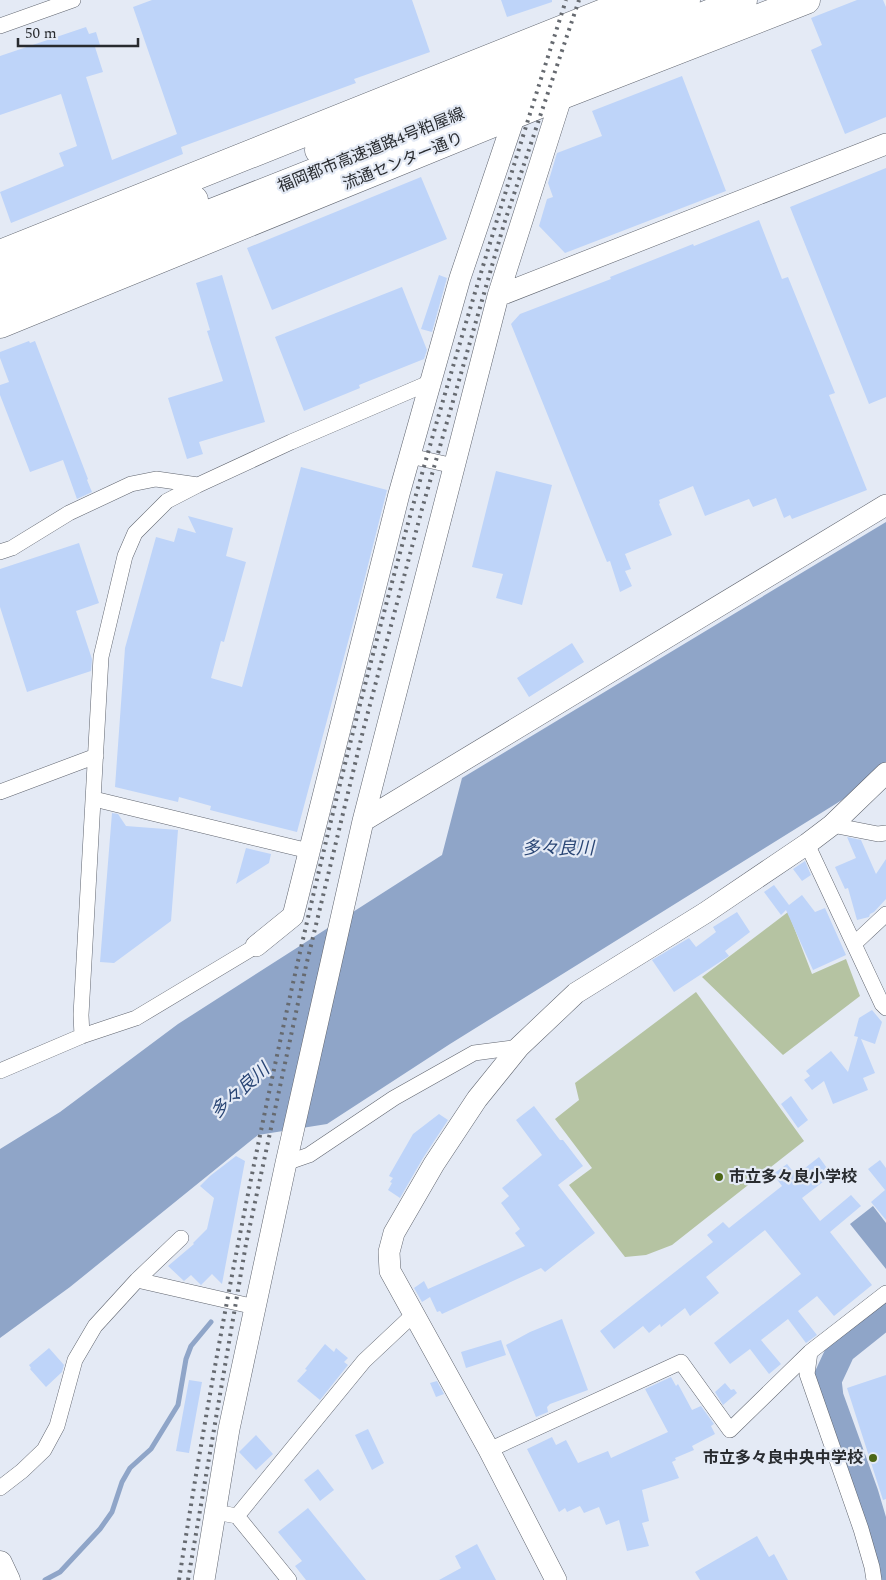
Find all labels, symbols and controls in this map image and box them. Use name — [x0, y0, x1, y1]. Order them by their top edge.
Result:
scale bar — [18, 15, 138, 47]
text: 50 m — [25, 22, 57, 45]
street label: 福岡都市高速道路4号粕屋線 — [274, 101, 468, 199]
street label: 流通センター通り — [339, 126, 467, 196]
water label: 多々良川 — [522, 835, 596, 862]
water label: 多々良川 — [204, 1056, 277, 1125]
place label: 市立多々良小学校 — [729, 1165, 857, 1189]
marker: 市立多々良小学校 — [713, 1171, 725, 1183]
place label: 市立多々良中央中学校 — [703, 1446, 863, 1470]
marker: 市立多々良中央中学校 — [867, 1452, 879, 1464]

